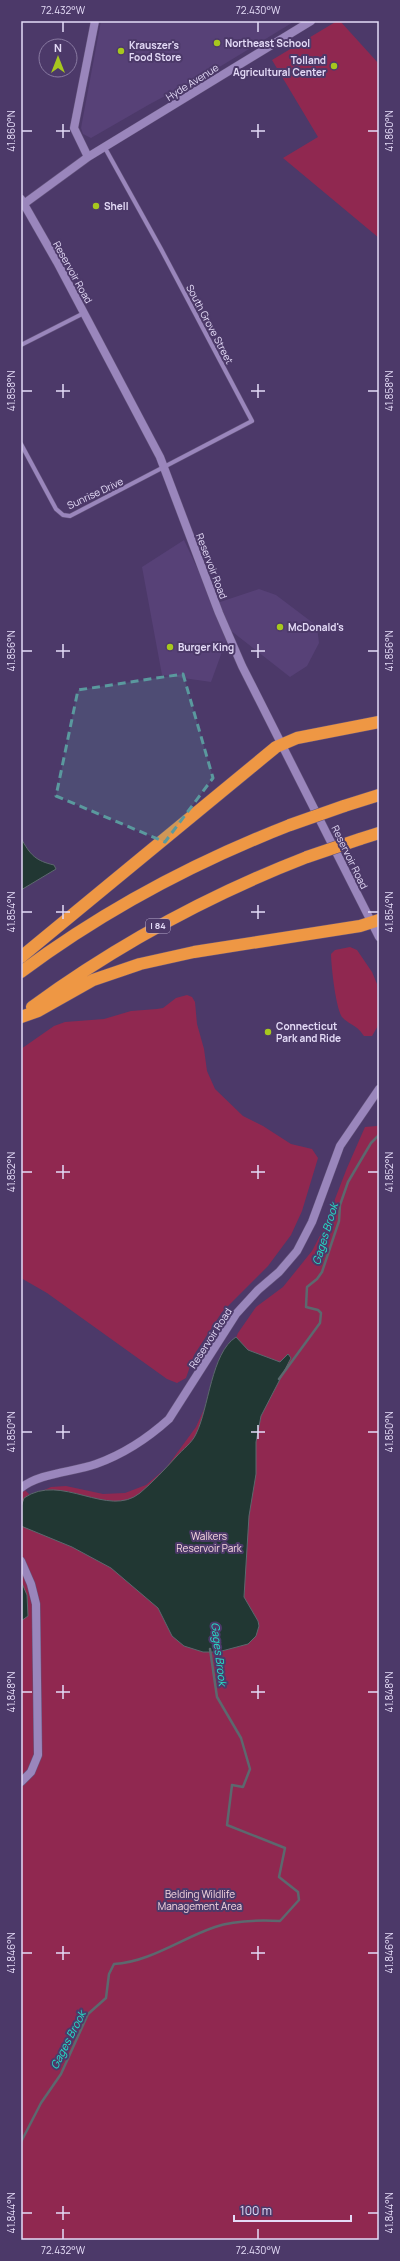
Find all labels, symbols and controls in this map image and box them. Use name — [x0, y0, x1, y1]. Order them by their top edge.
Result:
text: 72.432°W — [41, 3, 86, 17]
text: 72.430°W — [236, 3, 281, 17]
place label: Northeast School — [225, 36, 310, 50]
north arrow — [38, 38, 78, 78]
place label: Krauszer's Food Store — [129, 38, 181, 64]
marker: Northeast School — [212, 38, 222, 48]
text: N — [54, 40, 62, 55]
marker: Krauszer's Food Store — [116, 46, 126, 56]
place label: Tolland Agricultural Center — [233, 53, 326, 79]
street label: Hyde Avenue — [163, 60, 221, 104]
marker: Tolland Agricultural Center — [329, 61, 339, 71]
text: 41.860°N — [4, 110, 18, 152]
text: 41.860°N — [382, 110, 396, 152]
place label: Shell — [104, 199, 128, 213]
marker: Shell — [91, 201, 101, 211]
street label: Reservoir Road — [50, 238, 96, 306]
street label: South Grove Street — [183, 282, 237, 366]
text: 41.858°N — [4, 371, 18, 411]
text: 41.858°N — [382, 371, 396, 411]
street label: Sunrise Drive — [65, 474, 125, 512]
street label: Reservoir Road — [193, 531, 231, 601]
place label: McDonald's — [288, 620, 344, 634]
marker: McDonald's — [275, 622, 285, 632]
text: 41.856°N — [4, 630, 18, 672]
text: 41.856°N — [382, 630, 396, 672]
place label: Burger King — [178, 640, 234, 654]
marker: Burger King — [165, 642, 175, 652]
street label: Reservoir Road — [329, 823, 372, 891]
text: 41.854°N — [4, 891, 18, 932]
text: 41.854°N — [382, 891, 396, 932]
road number: I 84 — [146, 919, 170, 933]
place label: Connecticut Park and Ride — [276, 1019, 341, 1045]
marker: Connecticut Park and Ride — [263, 1027, 273, 1037]
text: 41.852°N — [4, 1152, 18, 1192]
text: 41.852°N — [382, 1152, 396, 1192]
water label: Gages Brook — [308, 1200, 341, 1267]
street label: Reservoir Road — [185, 1305, 235, 1371]
text: 41.850°N — [4, 1411, 18, 1452]
text: 41.850°N — [382, 1411, 396, 1452]
park label: Walkers Reservoir Park — [176, 1529, 243, 1555]
water label: Gages Brook — [208, 1621, 231, 1688]
text: 41.848°N — [4, 1671, 18, 1712]
text: 41.848°N — [382, 1671, 396, 1712]
park label: Belding Wildlife Management Area — [158, 1887, 242, 1913]
text: 41.846°N — [4, 1932, 18, 1974]
text: 41.846°N — [382, 1932, 396, 1974]
water label: Gages Brook — [46, 2007, 89, 2072]
text: 41.844°N — [4, 2192, 18, 2233]
text: 41.844°N — [382, 2192, 396, 2233]
scale bar — [234, 2197, 351, 2223]
text: 100 m — [240, 2202, 272, 2219]
text: 72.432°W — [41, 2243, 86, 2257]
text: 72.430°W — [236, 2243, 281, 2257]

